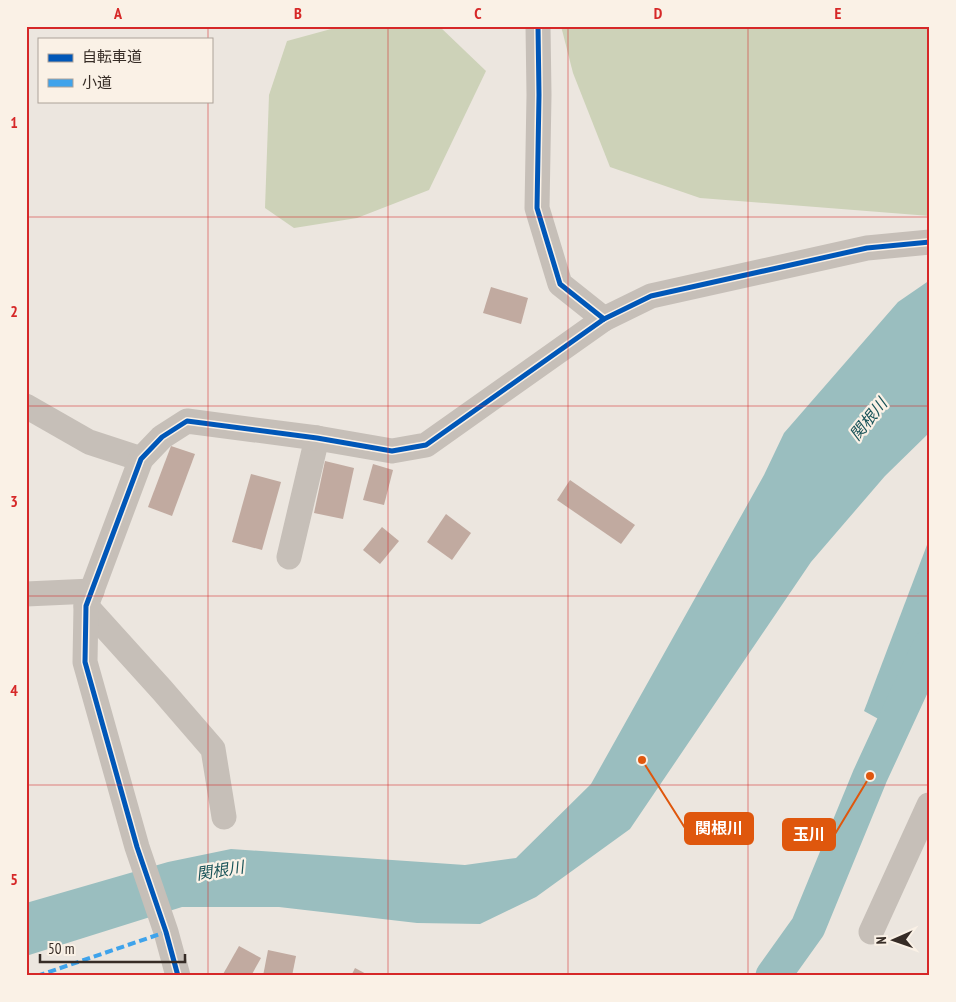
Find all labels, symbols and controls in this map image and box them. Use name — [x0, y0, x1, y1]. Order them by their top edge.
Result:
text: A — [113, 3, 123, 23]
text: B — [294, 3, 302, 23]
text: C — [474, 3, 482, 23]
text: D — [654, 3, 663, 23]
text: E — [835, 3, 842, 23]
legend — [38, 38, 212, 102]
text: 自転車道 — [82, 47, 142, 66]
text: 小道 — [82, 73, 112, 92]
text: 1 — [10, 112, 18, 132]
text: 2 — [10, 301, 18, 321]
water label: 関根川 — [845, 393, 892, 444]
text: 3 — [10, 491, 18, 511]
text: 4 — [10, 680, 18, 700]
callout: 関根川 — [685, 813, 753, 844]
text: 関根川 — [695, 818, 743, 838]
callout: 玉川 — [783, 819, 835, 850]
text: 玉川 — [793, 824, 825, 844]
water label: 関根川 — [195, 856, 247, 884]
text: 5 — [10, 869, 18, 889]
north arrow — [868, 914, 918, 964]
scale bar — [40, 932, 185, 964]
text: N — [872, 936, 890, 945]
text: 50 m — [48, 939, 74, 958]

